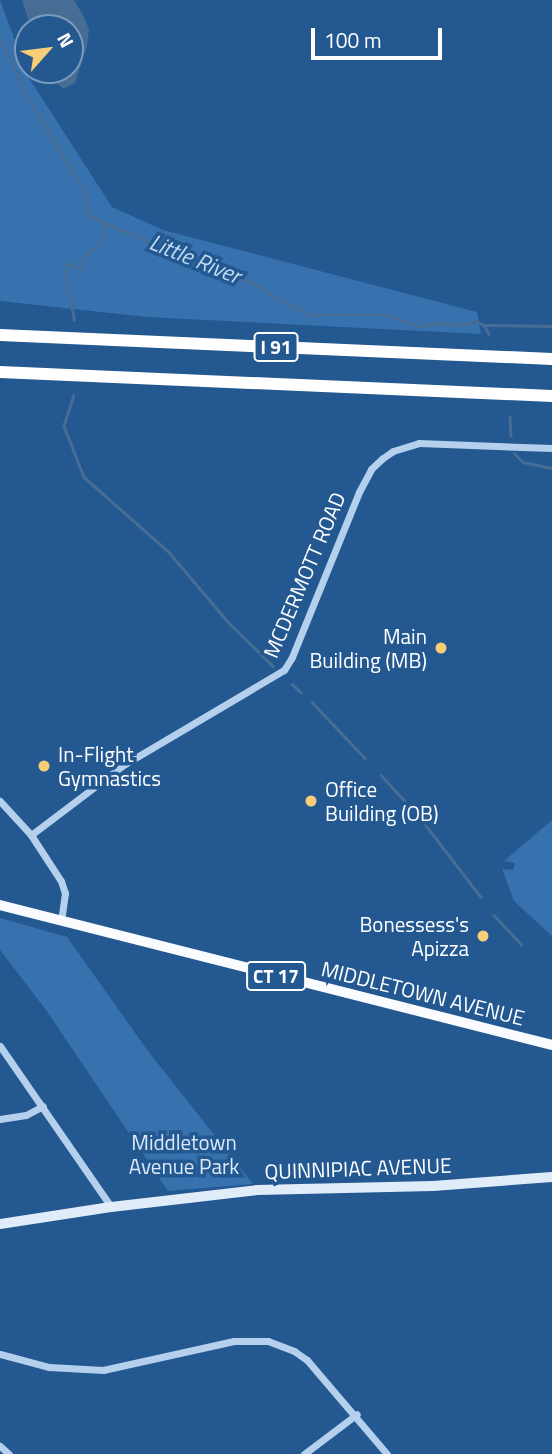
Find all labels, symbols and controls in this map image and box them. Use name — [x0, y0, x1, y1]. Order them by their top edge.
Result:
north arrow — [14, 14, 84, 84]
scale bar — [314, 14, 445, 58]
text: 100 m — [324, 24, 381, 56]
text: N — [50, 27, 82, 52]
water label: Little River — [145, 228, 245, 290]
road number: I 91 — [253, 332, 299, 362]
street label: MCDERMOTT ROAD — [258, 488, 350, 662]
place label: Main Building (MB) — [309, 623, 427, 673]
marker: Main Building (MB) — [433, 640, 449, 656]
place label: In-Flight Gymnastics — [58, 741, 161, 791]
marker: In-Flight Gymnastics — [36, 758, 52, 774]
place label: Office Building (OB) — [325, 776, 439, 826]
marker: Office Building (OB) — [303, 793, 319, 809]
place label: Bonessess's Apizza — [359, 911, 469, 961]
marker: Bonessess's Apizza — [475, 928, 491, 944]
street label: MIDDLETOWN AVENUE — [319, 956, 527, 1030]
road number: CT 17 — [244, 960, 308, 992]
park label: Middletown Avenue Park — [129, 1129, 239, 1179]
street label: QUINNIPIAC AVENUE — [264, 1152, 452, 1184]

